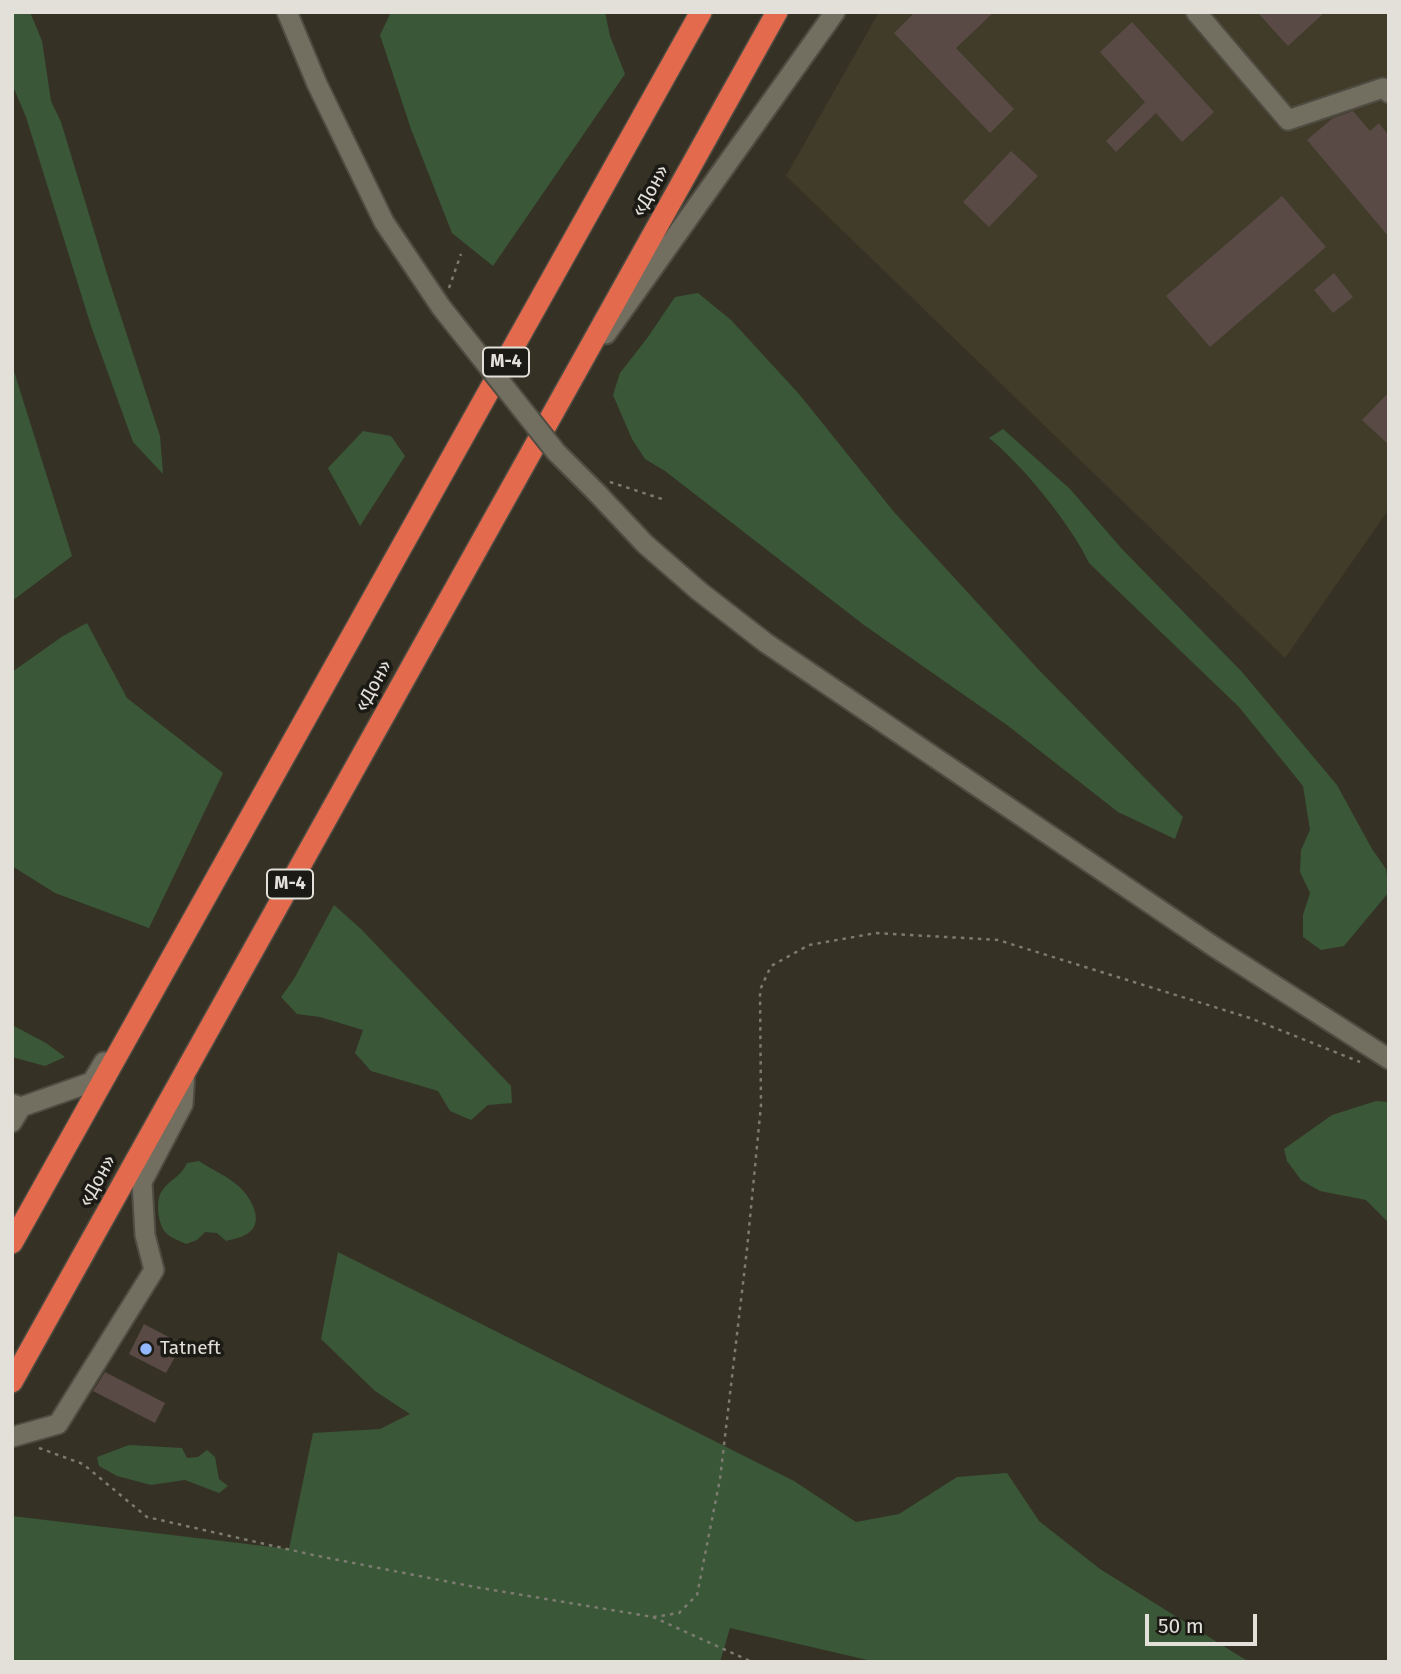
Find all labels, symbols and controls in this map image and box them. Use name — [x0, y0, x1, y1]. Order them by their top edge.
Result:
street label: «Дон» — [628, 161, 674, 221]
road number: М-4 — [483, 348, 529, 376]
street label: «Дон» — [351, 656, 397, 716]
road number: М-4 — [267, 870, 313, 898]
street label: «Дон» — [75, 1151, 121, 1211]
place label: Tatneft — [160, 1338, 221, 1360]
marker: Tatneft — [138, 1341, 154, 1357]
scale bar — [1149, 1600, 1261, 1644]
text: 50 m — [1158, 1613, 1204, 1639]

